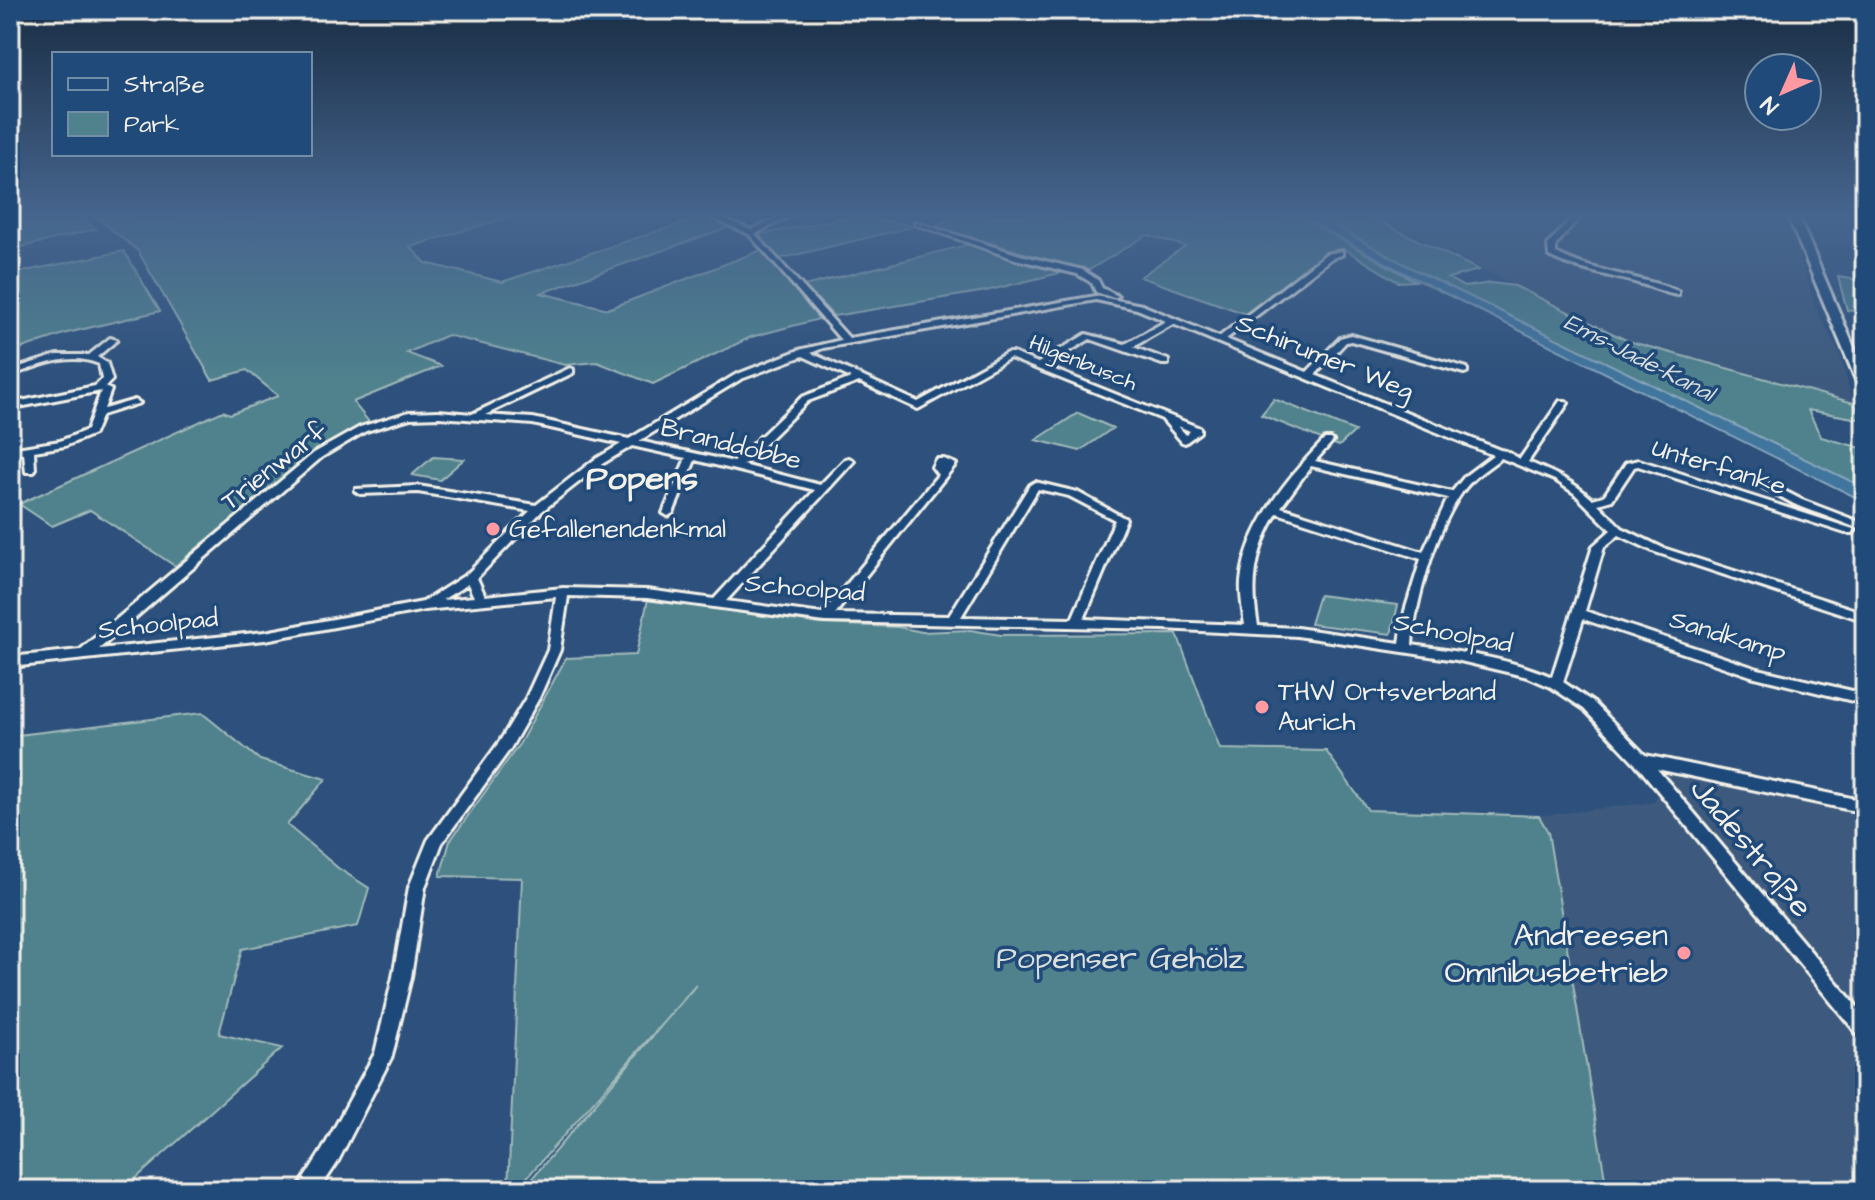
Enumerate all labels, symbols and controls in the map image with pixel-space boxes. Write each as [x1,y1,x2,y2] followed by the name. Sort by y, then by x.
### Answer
[52,52,312,156] legend
[1743,52,1823,132] north arrow
[124,68,205,102] text: Straße
[1754,89,1786,121] text: N
[124,108,180,142] text: Park
[1230,305,1419,411] street label: Schirumer Weg
[1558,305,1723,412] water label: Ems-Jade-Kanal
[1024,327,1142,400] street label: Hilgenbusch
[657,409,805,479] street label: Branddobbe
[213,413,335,519] street label: Trienwarf
[1648,430,1790,504] street label: Unterfanke
[586,455,698,503] district label: Popens
[509,511,726,547] place label: Gefallenendenkmal
[484,520,502,538] marker: Gefallenendenkmal
[743,565,867,611] street label: Schoolpad
[96,600,220,648] street label: Schoolpad
[1665,601,1791,671] street label: Sandkamp
[1390,604,1516,662] street label: Schoolpad
[1278,674,1496,740] place label: THW Ortsverband Aurich
[1253,698,1271,716] marker: THW Ortsverband Aurich
[1679,768,1823,928] street label: Jadestraße
[1445,913,1668,995] place label: Andreesen Omnibusbetrieb
[996,936,1244,981] park label: Popenser Gehölz
[1675,944,1693,962] marker: Andreesen Omnibusbetrieb

